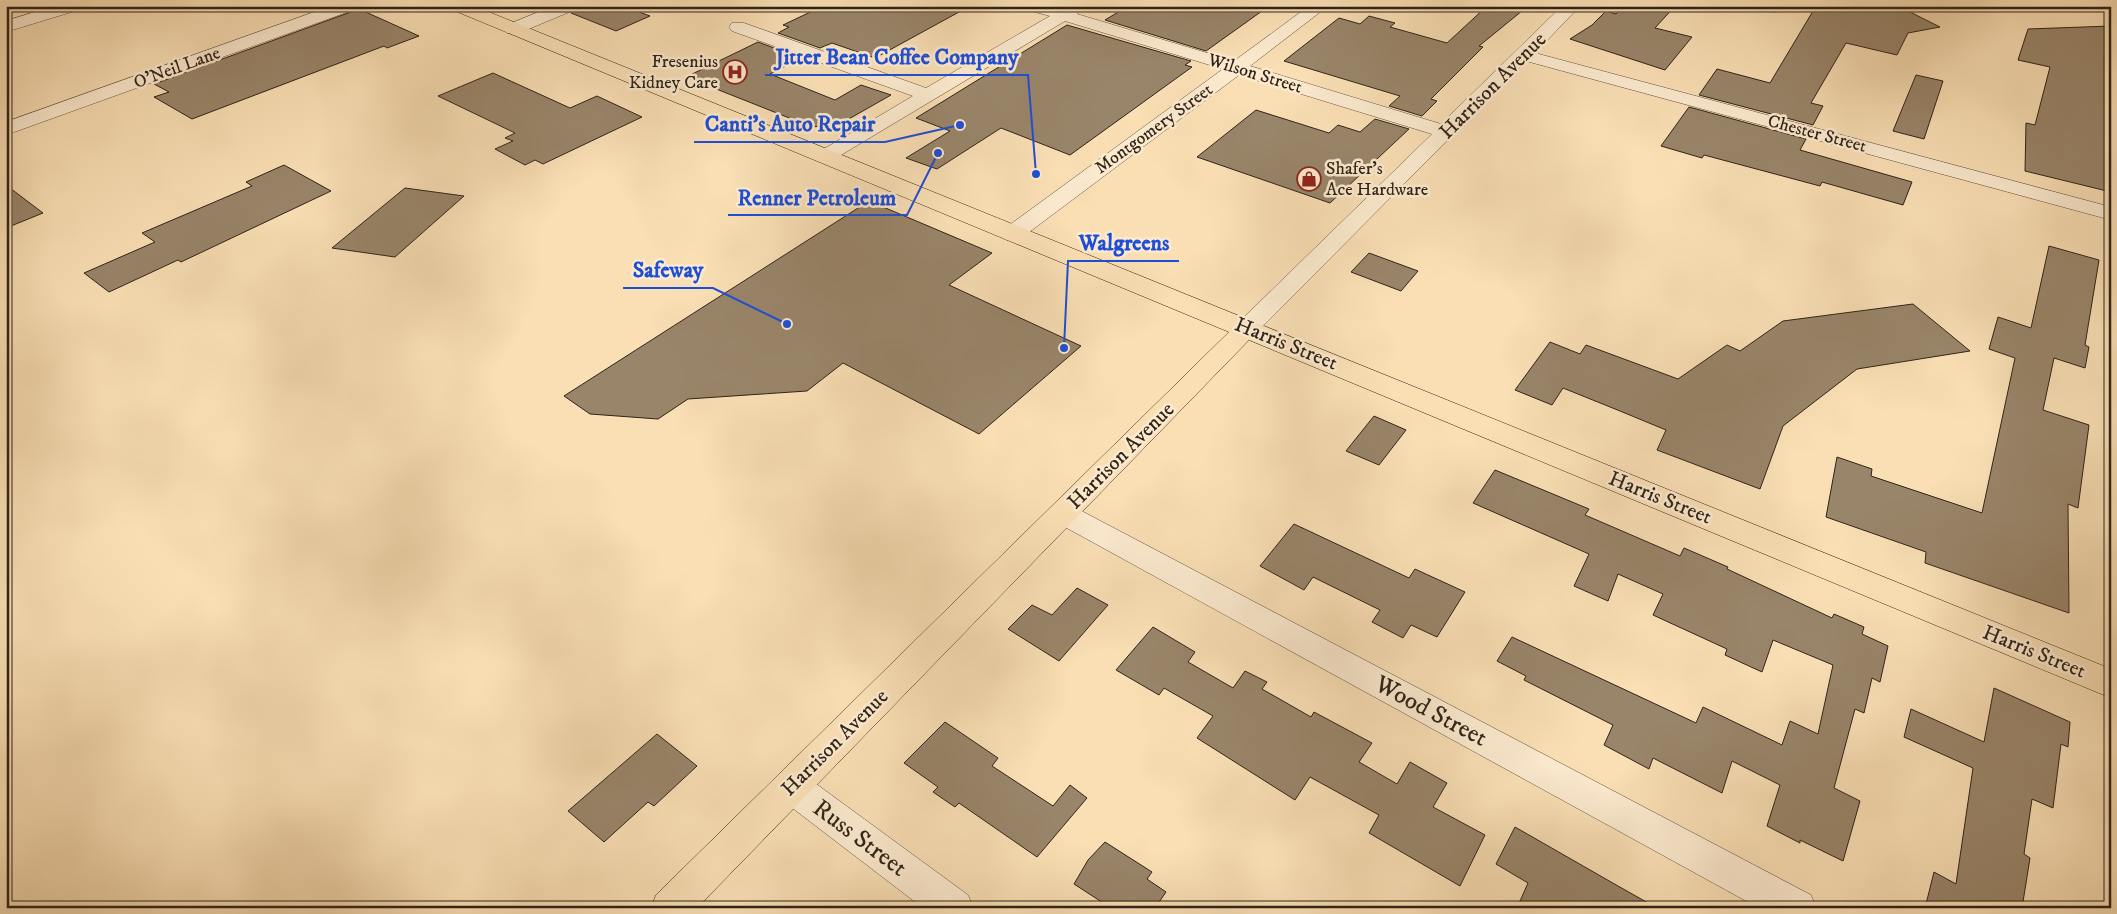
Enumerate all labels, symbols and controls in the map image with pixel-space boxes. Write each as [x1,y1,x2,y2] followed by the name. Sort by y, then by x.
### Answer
[1434,27,1552,145] street label: Harrison Avenue
[765,38,1028,75] callout: Jitter Bean Coffee Company
[131,42,223,94] street label: O'Neil Lane
[772,44,1019,71] text: Jitter Bean Coffee Company
[1204,49,1305,99] street label: Wilson Street
[629,51,718,94] place label: Fresenius Kidney Care
[722,59,748,85] hospital icon: Fresenius Kidney Care
[1091,79,1217,179] street label: Montgomery Street
[694,105,885,142] callout: Canti's Auto Repair
[1765,110,1869,158] street label: Chester Street
[705,111,876,138] text: Canti's Auto Repair
[1326,158,1428,201] place label: Shafer's Ace Hardware
[1296,166,1322,192] shop icon: Shafer's Ace Hardware
[728,178,907,215] callout: Renner Petroleum
[738,185,897,212] text: Renner Petroleum
[1068,224,1179,261] callout: Walgreens
[1078,230,1170,257] text: Walgreens
[623,251,713,288] callout: Safeway
[633,257,704,284] text: Safeway
[1231,312,1342,377] street label: Harris Street
[1062,397,1180,515] street label: Harrison Avenue
[1605,466,1716,531] street label: Harris Street
[1979,620,2090,685] street label: Harris Street
[1369,668,1493,754] street label: Wood Street
[776,684,894,802] street label: Harrison Avenue
[807,793,913,883] street label: Russ Street

